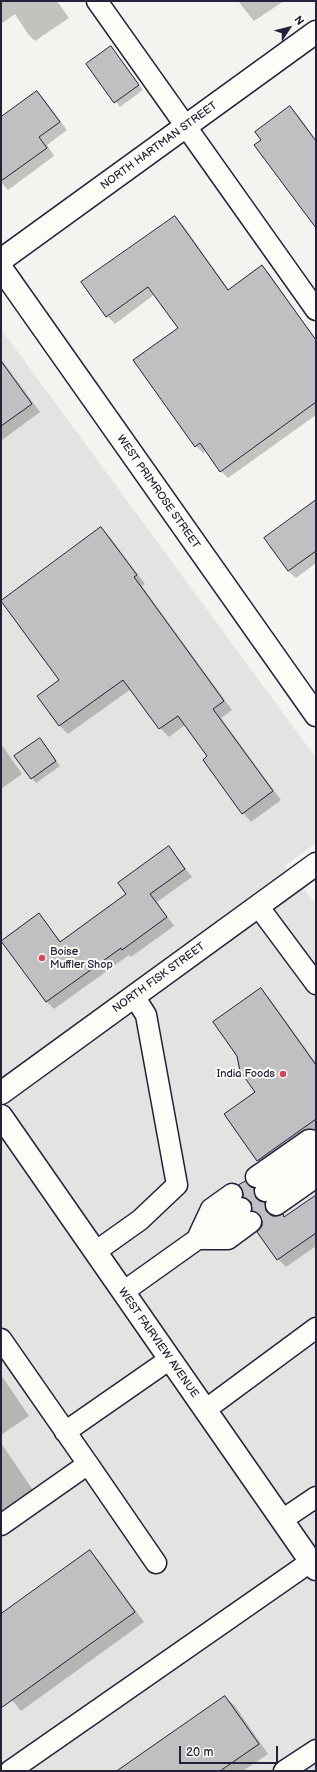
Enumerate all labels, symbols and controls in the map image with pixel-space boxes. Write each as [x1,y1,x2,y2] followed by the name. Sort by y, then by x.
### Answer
[269,8,309,48] north arrow
[291,13,307,28] text: N
[98,99,220,193] street label: NORTH HARTMAN STREET
[114,433,202,551] street label: WEST PRIMROSE STREET
[110,940,208,1016] street label: NORTH FISK STREET
[50,945,113,971] place label: Boise Muffler Shop
[37,953,47,963] marker: Boise Muffler Shop
[217,1067,275,1081] place label: India Foods
[278,1069,288,1079] marker: India Foods
[115,1286,201,1400] street label: WEST FAIRVIEW AVENUE
[181,1738,280,1764] scale bar
[186,1745,213,1760] text: 20 m

